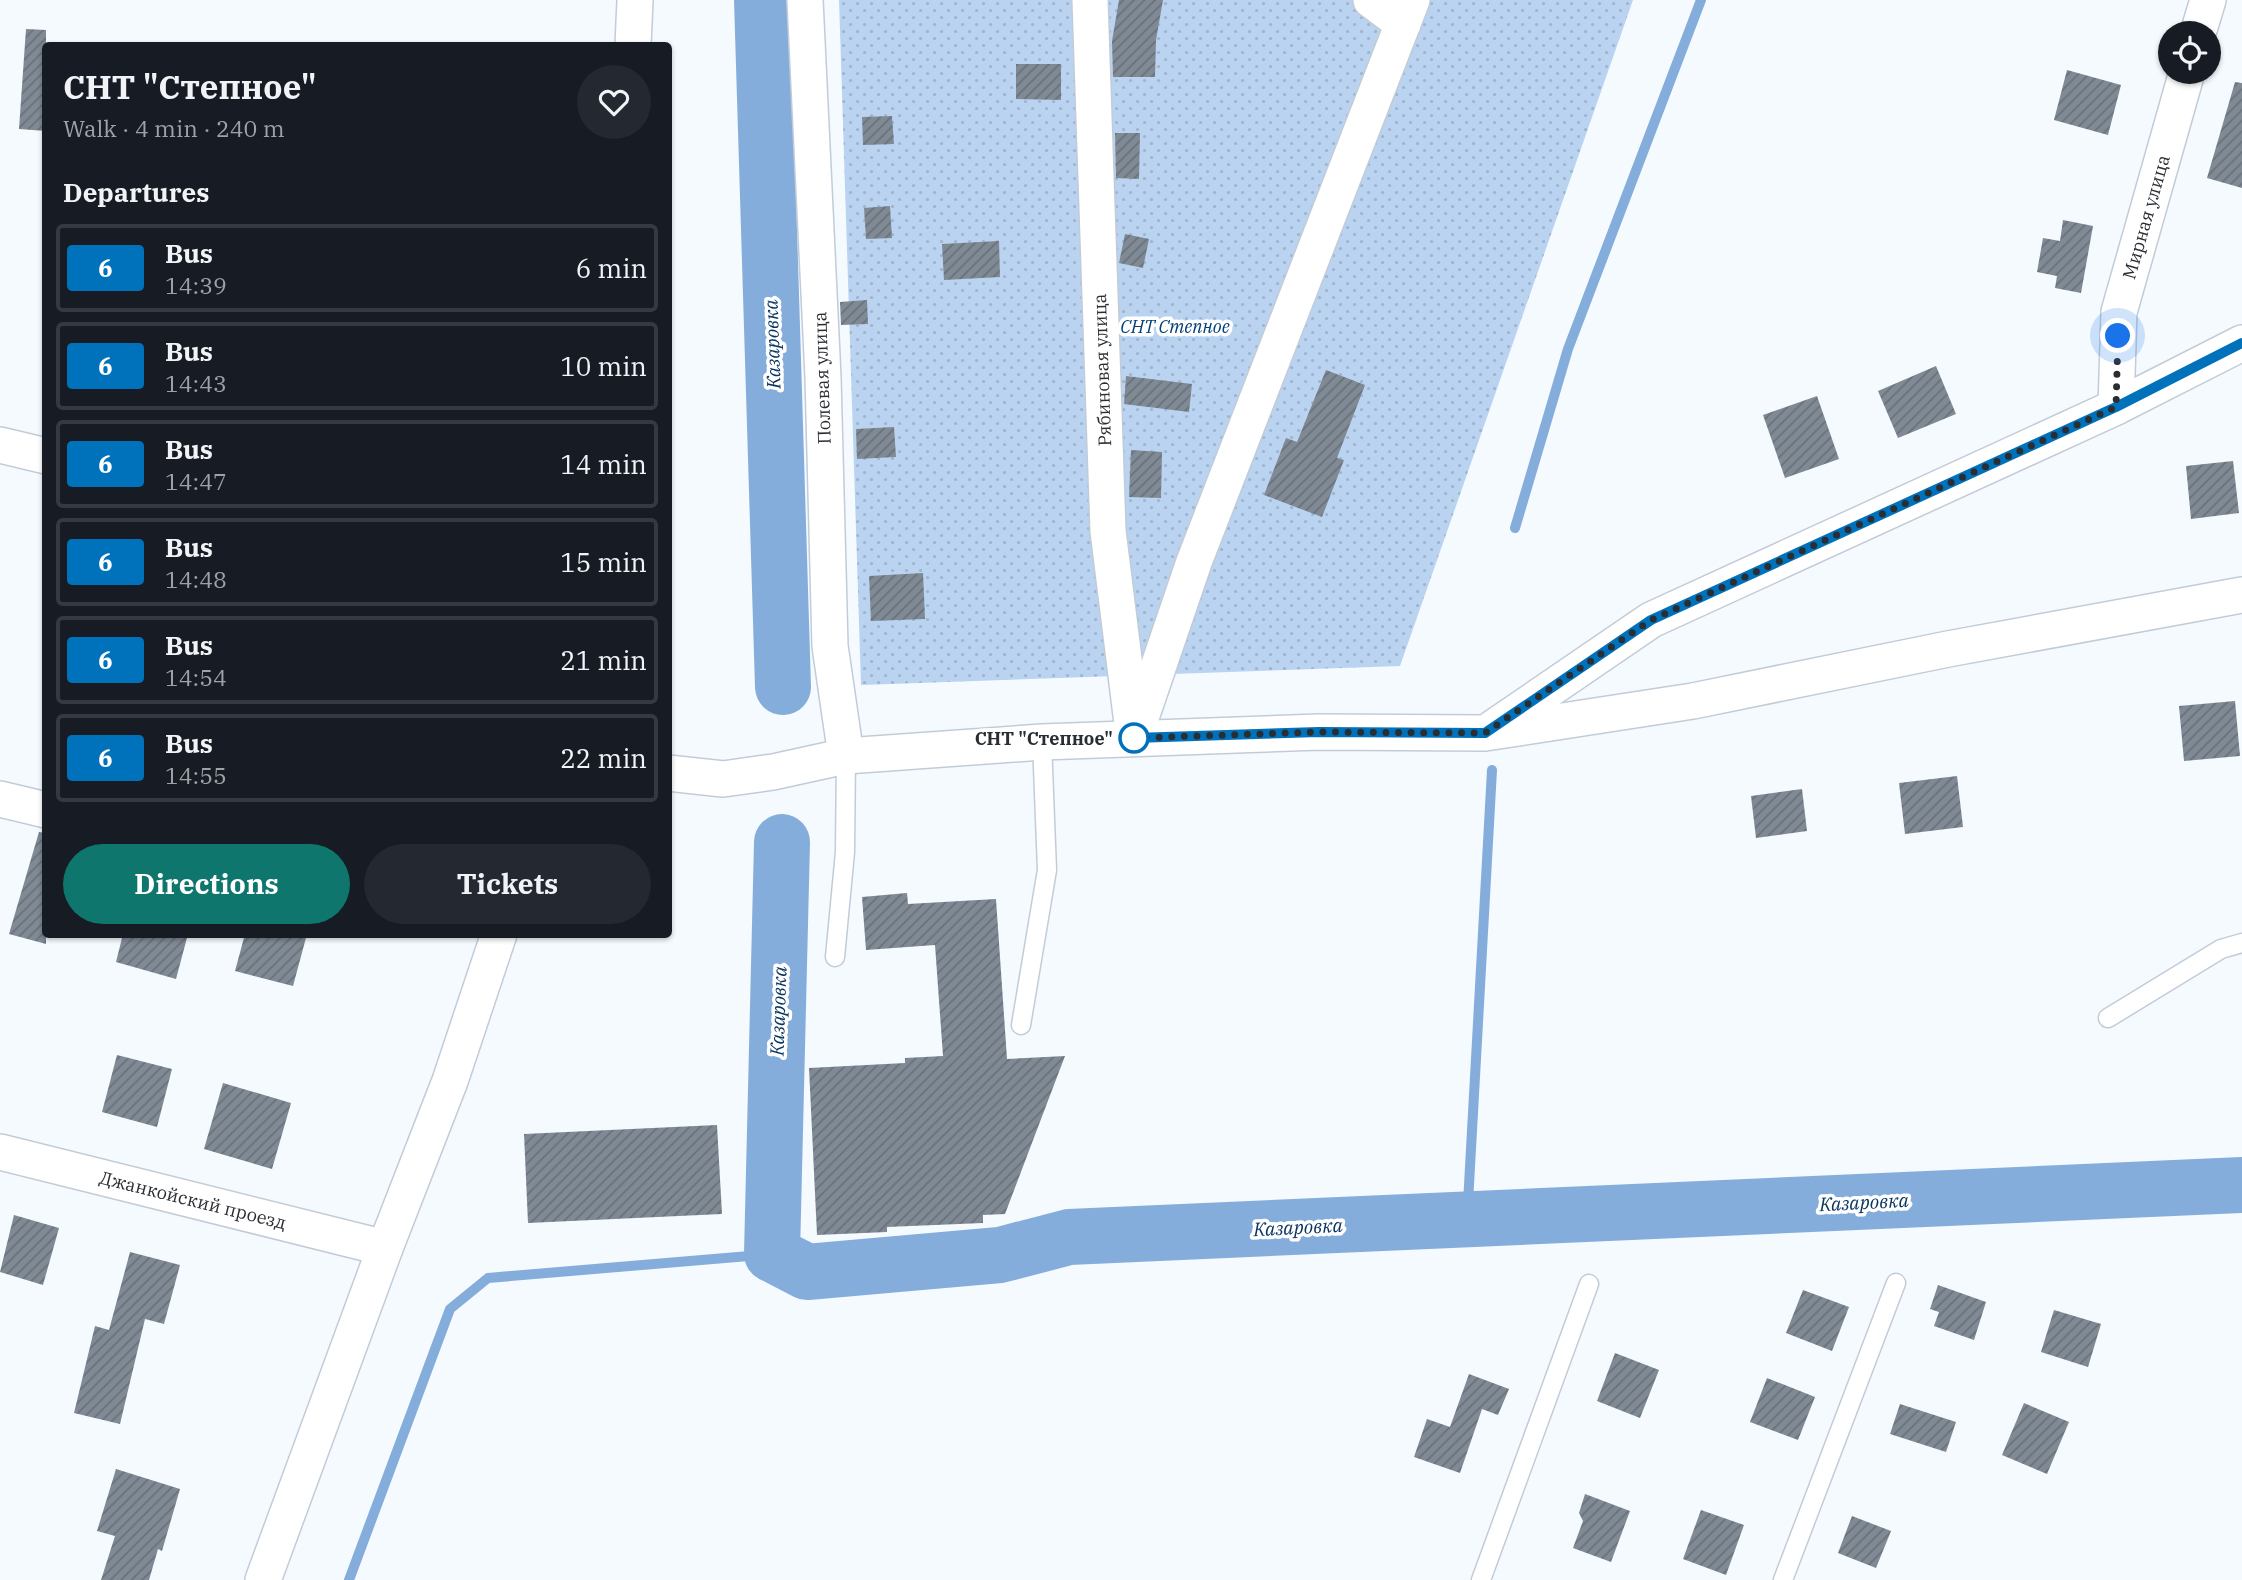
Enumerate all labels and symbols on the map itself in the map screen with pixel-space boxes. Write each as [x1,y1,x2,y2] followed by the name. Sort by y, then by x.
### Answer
[2117,152,2175,282] street label: Мирная улица
[1088,293,1116,447] street label: Рябиновая улица
[758,298,786,390] water label: Казаровка
[808,311,836,445] street label: Полевая улица
[1120,315,1230,338] park label: СНТ Степное
[2100,318,2135,353] your location
[1119,723,1149,753] marker: СНТ "Степное"
[975,727,1113,750] place label: СНТ "Степное"
[764,965,792,1057] water label: Казаровка
[97,1166,289,1234] street label: Джанкойский проезд
[1818,1188,1910,1216] water label: Казаровка
[1252,1213,1344,1241] water label: Казаровка

